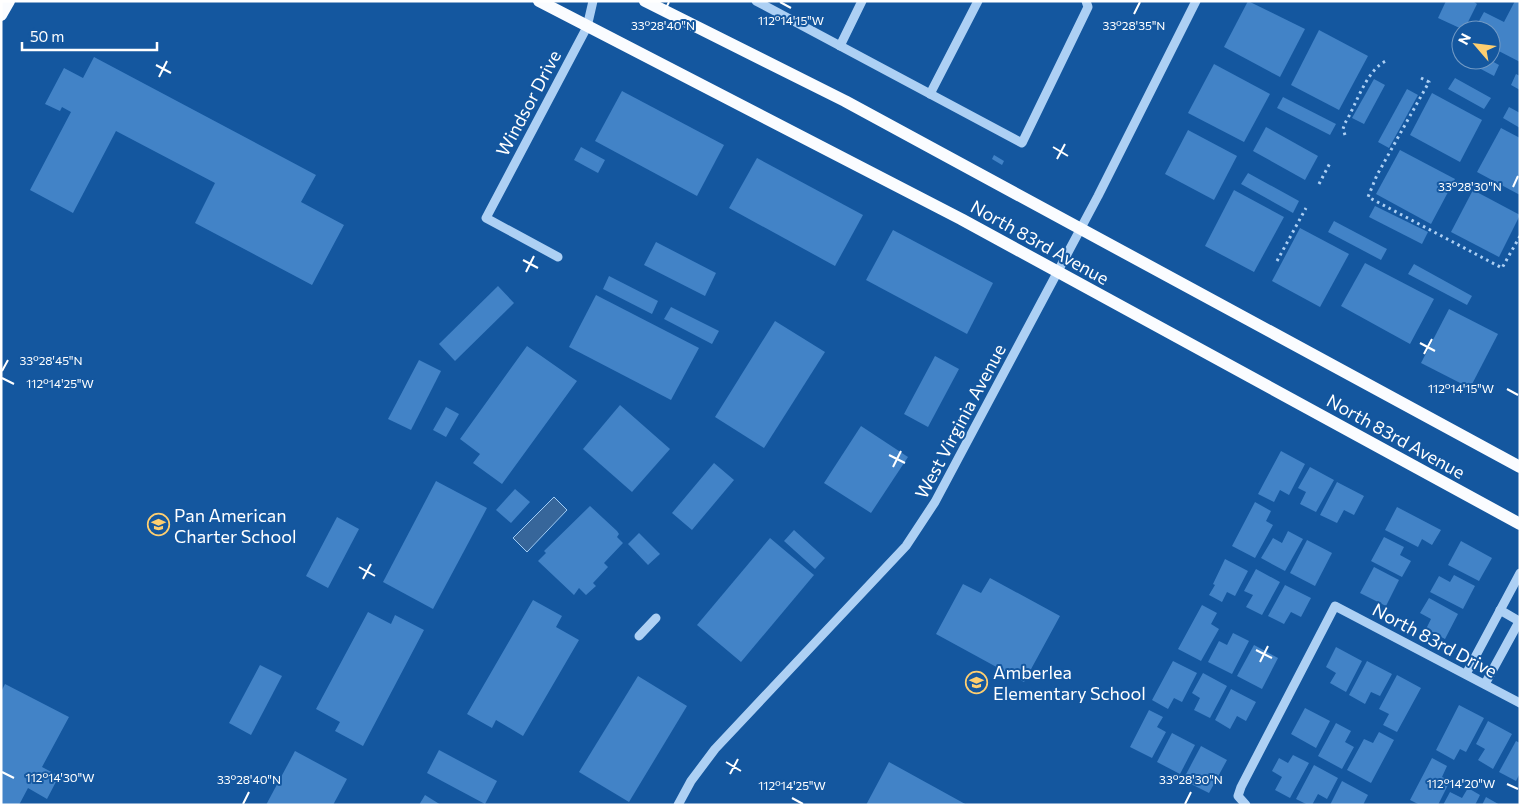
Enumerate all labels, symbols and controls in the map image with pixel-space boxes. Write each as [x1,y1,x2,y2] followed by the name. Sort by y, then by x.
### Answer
[758,13,824,27] text: 112°14'15"W
[631,18,695,32] text: 33°28'40"N
[1103,18,1165,32] text: 33°28'35"N
[22,20,158,52] scale bar
[1451,20,1501,70] north arrow
[30,27,64,45] text: 50 m
[1454,30,1474,47] text: N
[491,46,565,160] street label: Windsor Drive
[1438,179,1502,193] text: 33°28'30"N
[967,195,1113,289] street label: North 83rd Avenue
[910,340,1010,502] street label: West Virginia Avenue
[19,353,83,367] text: 33°28'45"N
[26,376,94,390] text: 112°14'25"W
[1428,381,1494,395] text: 112°14'15"W
[1323,389,1469,483] street label: North 83rd Avenue
[174,504,297,547] place label: Pan American Charter School
[146,513,170,537] school or university icon: Pan American Charter School
[1369,598,1501,682] street label: North 83rd Drive
[993,661,1146,704] place label: Amberlea Elementary School
[965,670,989,694] school or university icon: Amberlea Elementary School
[26,770,94,784] text: 112°14'30"W
[217,772,281,786] text: 33°28'40"N
[1159,772,1223,786] text: 33°28'30"N
[1427,776,1495,790] text: 112°14'20"W
[758,778,826,792] text: 112°14'25"W

